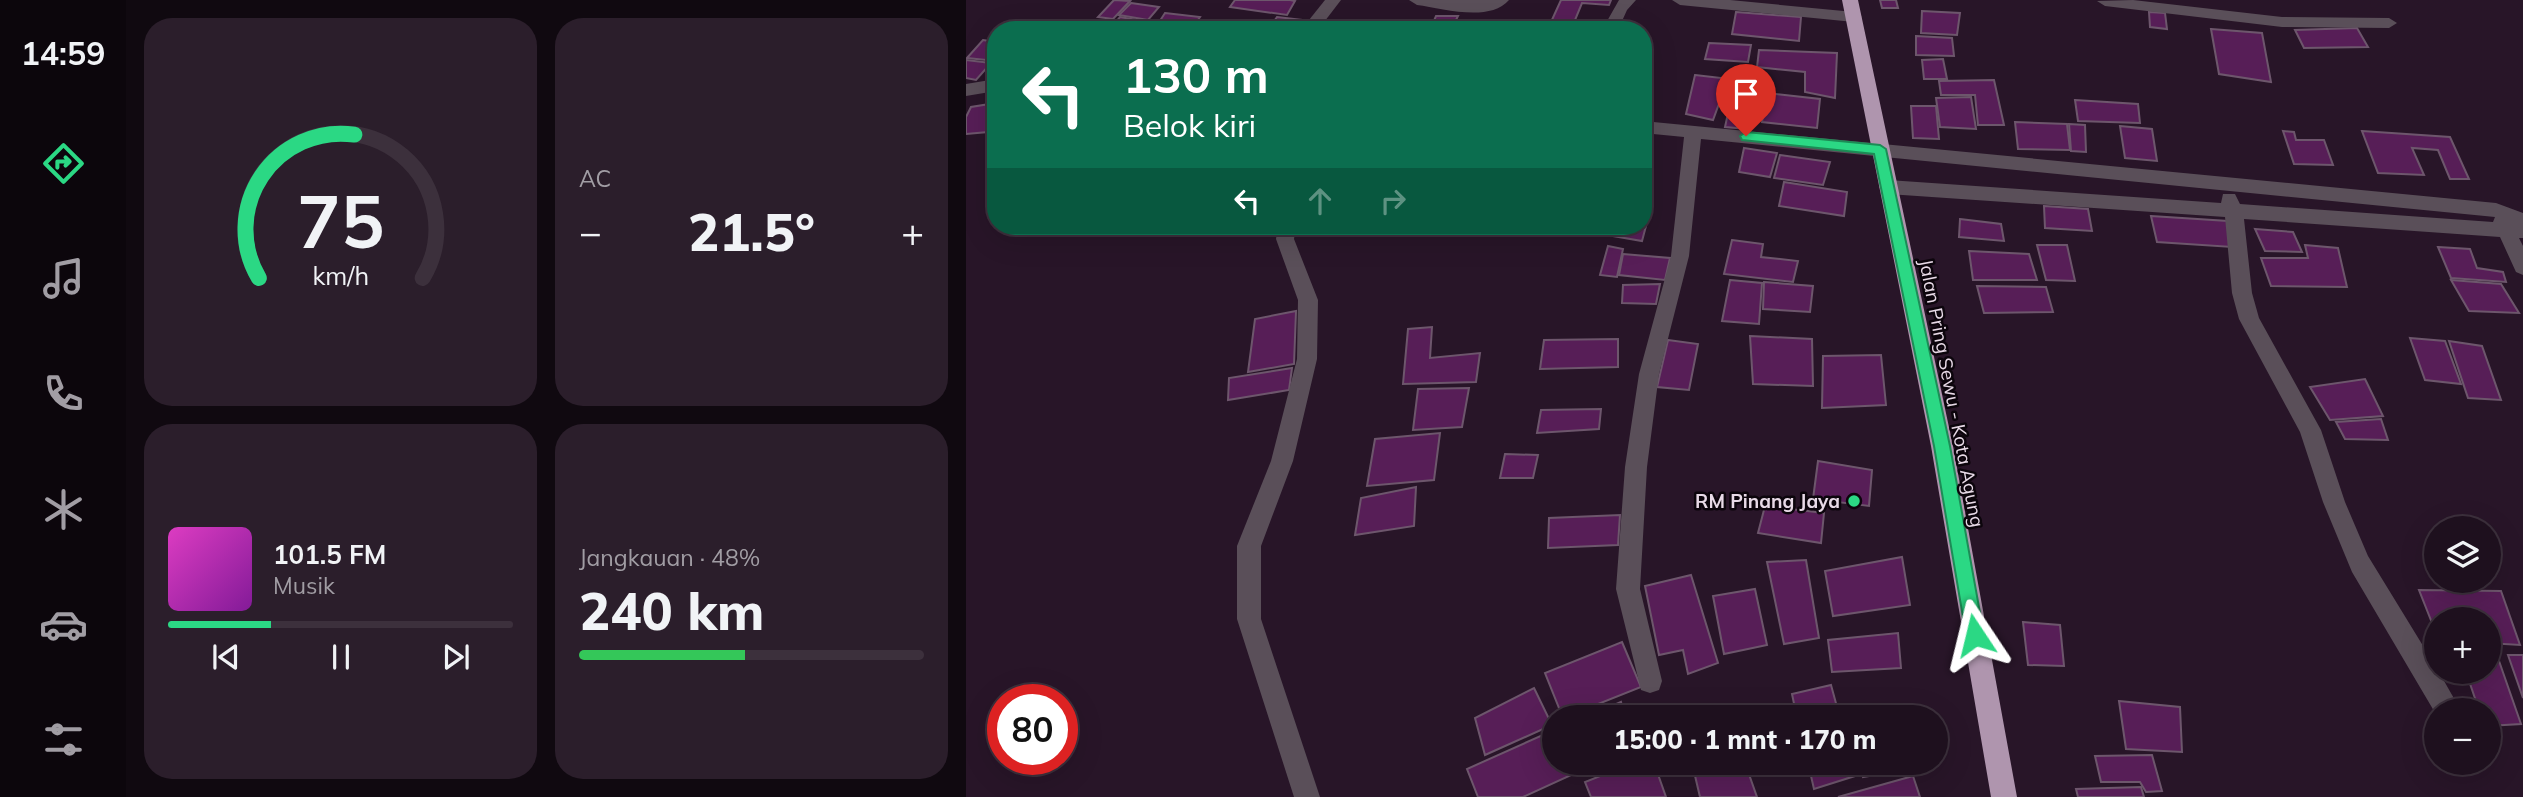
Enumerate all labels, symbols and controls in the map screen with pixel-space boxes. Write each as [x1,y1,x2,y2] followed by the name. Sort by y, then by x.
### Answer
[21,33,105,73] text: 14:59
[1123,44,1269,105] text: 130 m
[1008,49,1099,140] icon: left
[1716,64,1776,136] pin
[1727,75,1765,113] icon: arrive
[1123,105,1256,145] text: Belok kiri
[39,139,88,188] icon: directions
[579,164,611,193] text: AC
[297,175,384,266] text: 75
[1228,182,1266,220] icon: left
[1301,182,1339,220] icon: ahead
[1374,182,1412,220] icon: right
[688,199,815,264] text: 21.5°
[579,208,602,256] text: −
[901,208,924,256] text: +
[39,254,88,303] icon: music
[1914,257,1990,529] street label: Jalan Pring Sewu - Kota Agung
[312,260,369,291] text: km/h
[39,369,88,418] icon: phone
[39,485,88,534] icon: climate
[1695,489,1840,513] place label: RM Pinang Jaya
[1846,493,1862,509] marker: RM Pinang Jaya
[2424,516,2501,775] map controls
[2424,516,2501,593] button: layers
[273,538,386,571] text: 101.5 FM
[579,543,760,572] text: Jangkauan · 48%
[273,571,335,600] text: Musik
[579,578,764,643] text: 240 km
[1938,598,2012,672] position arrow
[39,600,88,649] icon: car
[2424,607,2501,684] button: +
[207,638,245,676] icon: previous
[322,638,360,676] icon: pause
[437,638,475,676] icon: next
[987,684,1078,775] speed limit sign: 80
[2424,698,2501,775] button: −
[39,715,88,764] icon: filters
[1614,723,1876,756] text: 15:00 · 1 mnt · 170 m

